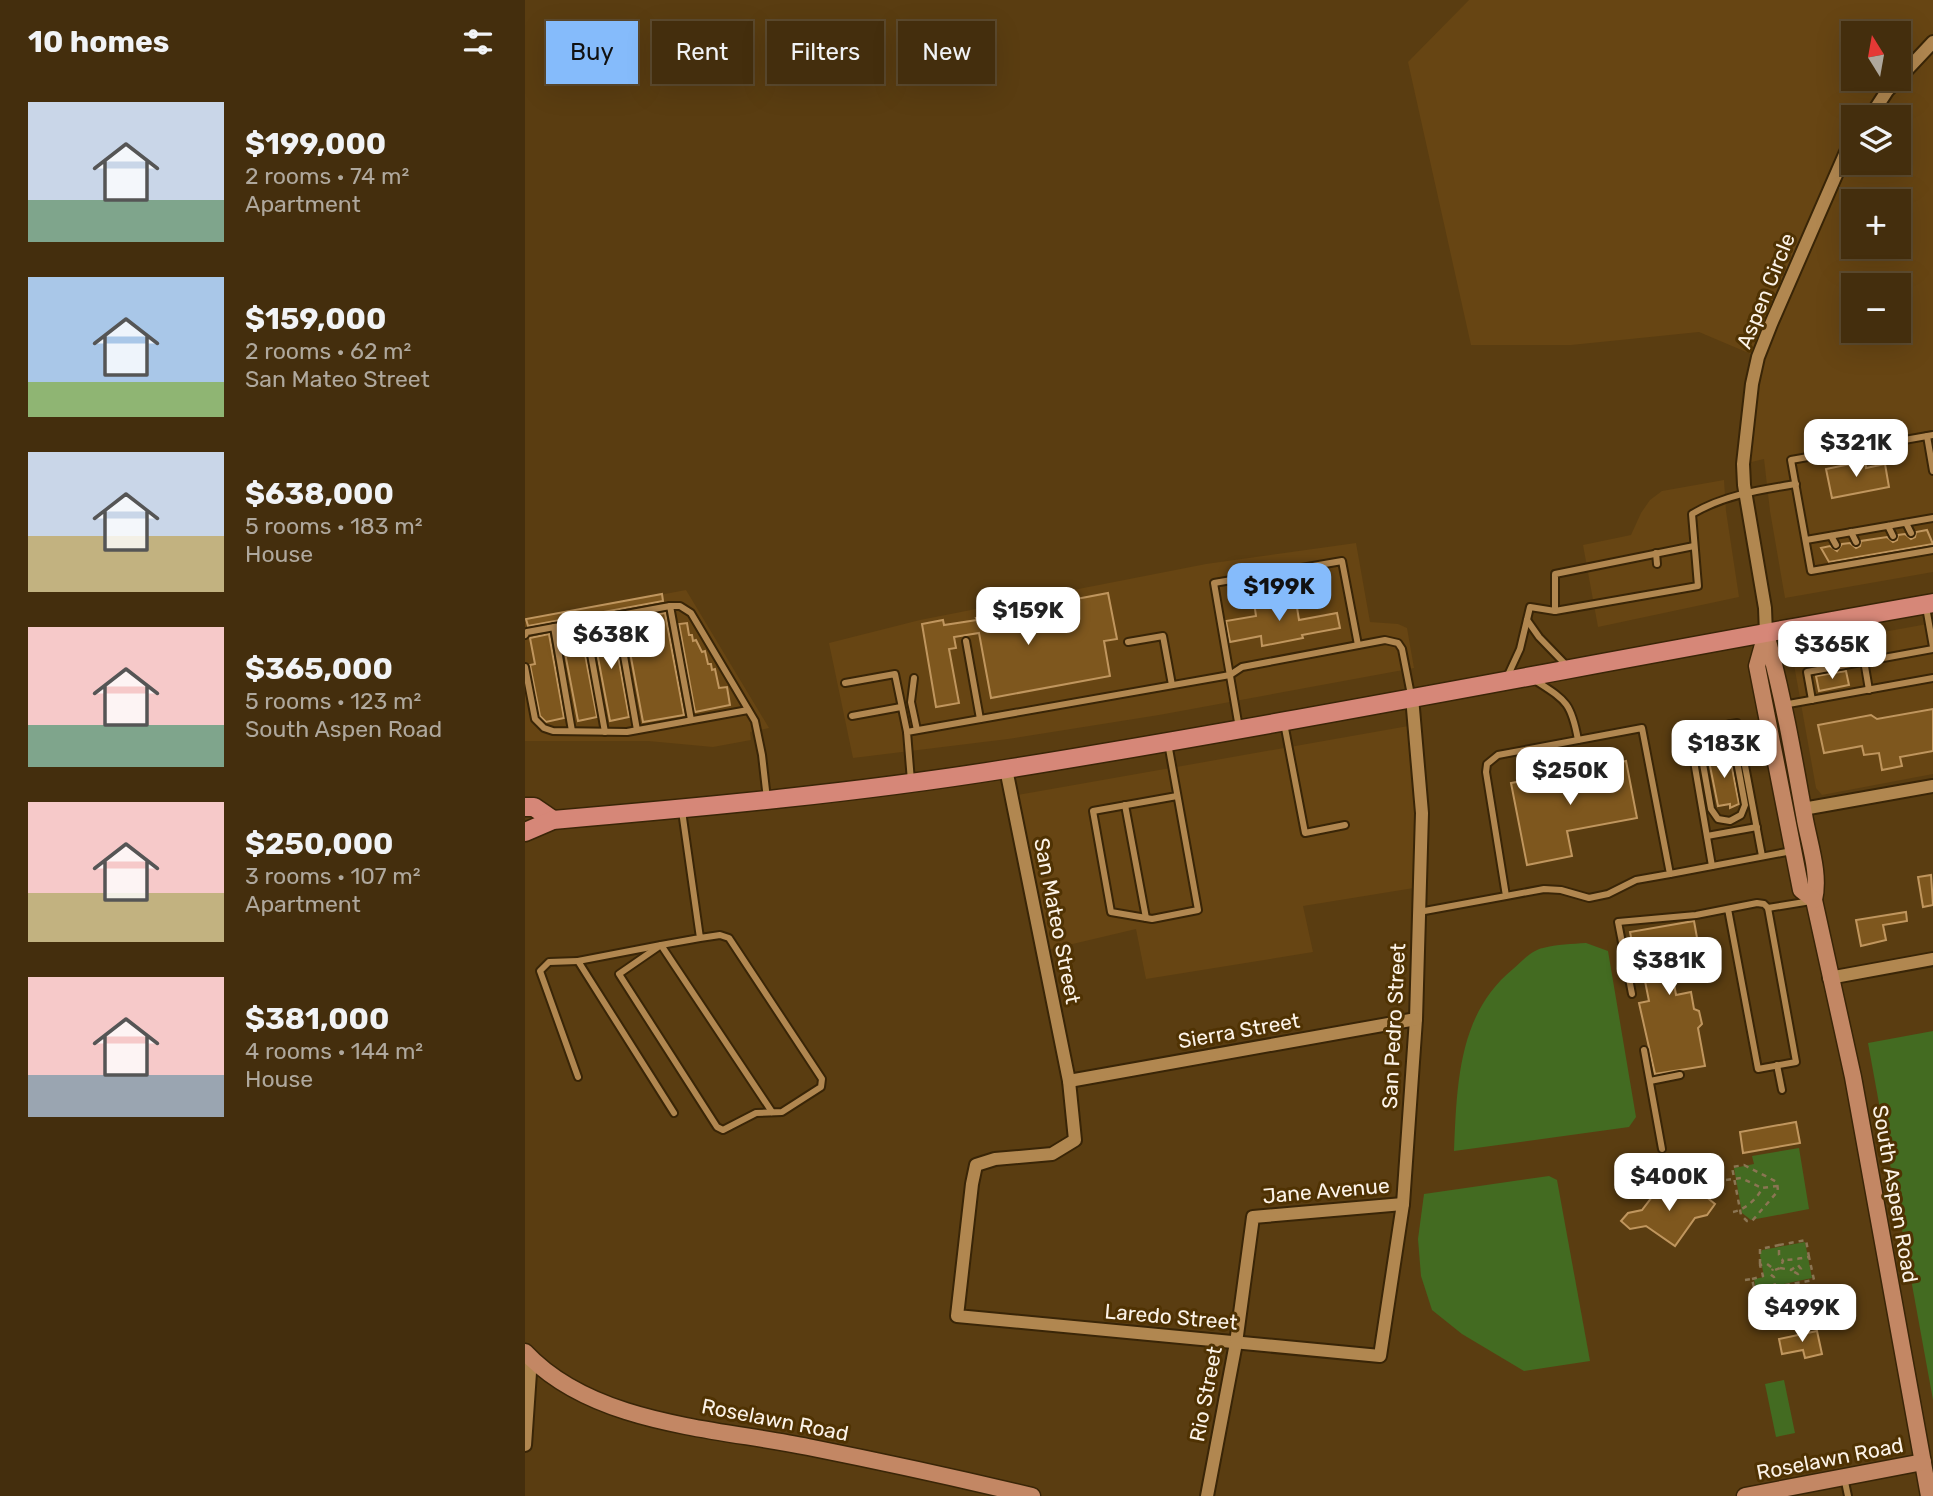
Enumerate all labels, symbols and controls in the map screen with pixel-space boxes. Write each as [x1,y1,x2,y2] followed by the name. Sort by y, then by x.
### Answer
[546,21,638,84] chip: Buy
[652,21,753,84] chip: Rent
[767,21,884,84] chip: Filters
[898,21,995,84] chip: New
[1841,21,1911,91] north arrow
[1841,21,1911,343] map controls
[459,23,497,61] icon: filters
[28,24,169,60] text: 10 homes
[1841,105,1911,175] button: layers
[245,126,386,162] text: $199,000
[84,130,168,214] icon: home
[245,162,409,190] text: 2 rooms · 74 m²
[1841,189,1911,259] button: +
[245,190,361,218] text: Apartment
[1731,229,1800,352] street label: Aspen Circle
[1841,273,1911,343] button: −
[245,301,386,337] text: $159,000
[84,305,168,389] icon: home
[245,337,411,365] text: 2 rooms · 62 m²
[245,365,430,393] text: San Mateo Street
[1807,420,1905,479] pin: $321K
[1820,428,1892,456] text: $321K
[245,476,394,512] text: $638,000
[84,480,168,564] icon: home
[245,512,422,540] text: 5 rooms · 183 m²
[245,540,313,568] text: House
[1230,564,1328,623] pin: $199K
[1243,572,1315,600] text: $199K
[979,588,1077,647] pin: $159K
[992,596,1064,624] text: $159K
[562,612,660,671] pin: $638K
[573,620,649,648] text: $638K
[1783,622,1881,681] pin: $365K
[1794,630,1870,658] text: $365K
[245,651,393,687] text: $365,000
[84,655,168,739] icon: home
[245,687,421,715] text: 5 rooms · 123 m²
[245,715,442,743] text: South Aspen Road
[1675,720,1773,780] pin: $183K
[1688,729,1760,757] text: $183K
[1521,748,1619,807] pin: $250K
[1532,756,1608,784] text: $250K
[245,826,393,862] text: $250,000
[84,830,168,914] icon: home
[1029,836,1086,1006] street label: San Mateo Street
[245,862,421,890] text: 3 rooms · 107 m²
[245,890,361,918] text: Apartment
[1620,937,1718,997] pin: $381K
[1377,943,1410,1109] street label: San Pedro Street
[1633,946,1705,974] text: $381K
[245,1001,389,1037] text: $381,000
[84,1005,168,1089] icon: home
[1176,1008,1302,1054] street label: Sierra Street
[245,1037,423,1065] text: 4 rooms · 144 m²
[245,1065,313,1093] text: House
[1868,1103,1923,1285] street label: South Aspen Road
[1620,1154,1718,1213] pin: $400K
[1630,1162,1708,1190] text: $400K
[1261,1172,1391,1209] street label: Jane Avenue
[1753,1284,1851,1344] pin: $499K
[1764,1293,1840,1321] text: $499K
[1104,1298,1239,1335] street label: Laredo Street
[1184,1344,1227,1444] street label: Rio Street
[699,1393,851,1446] street label: Roselawn Road
[1754,1432,1906,1485] street label: Roselawn Road

